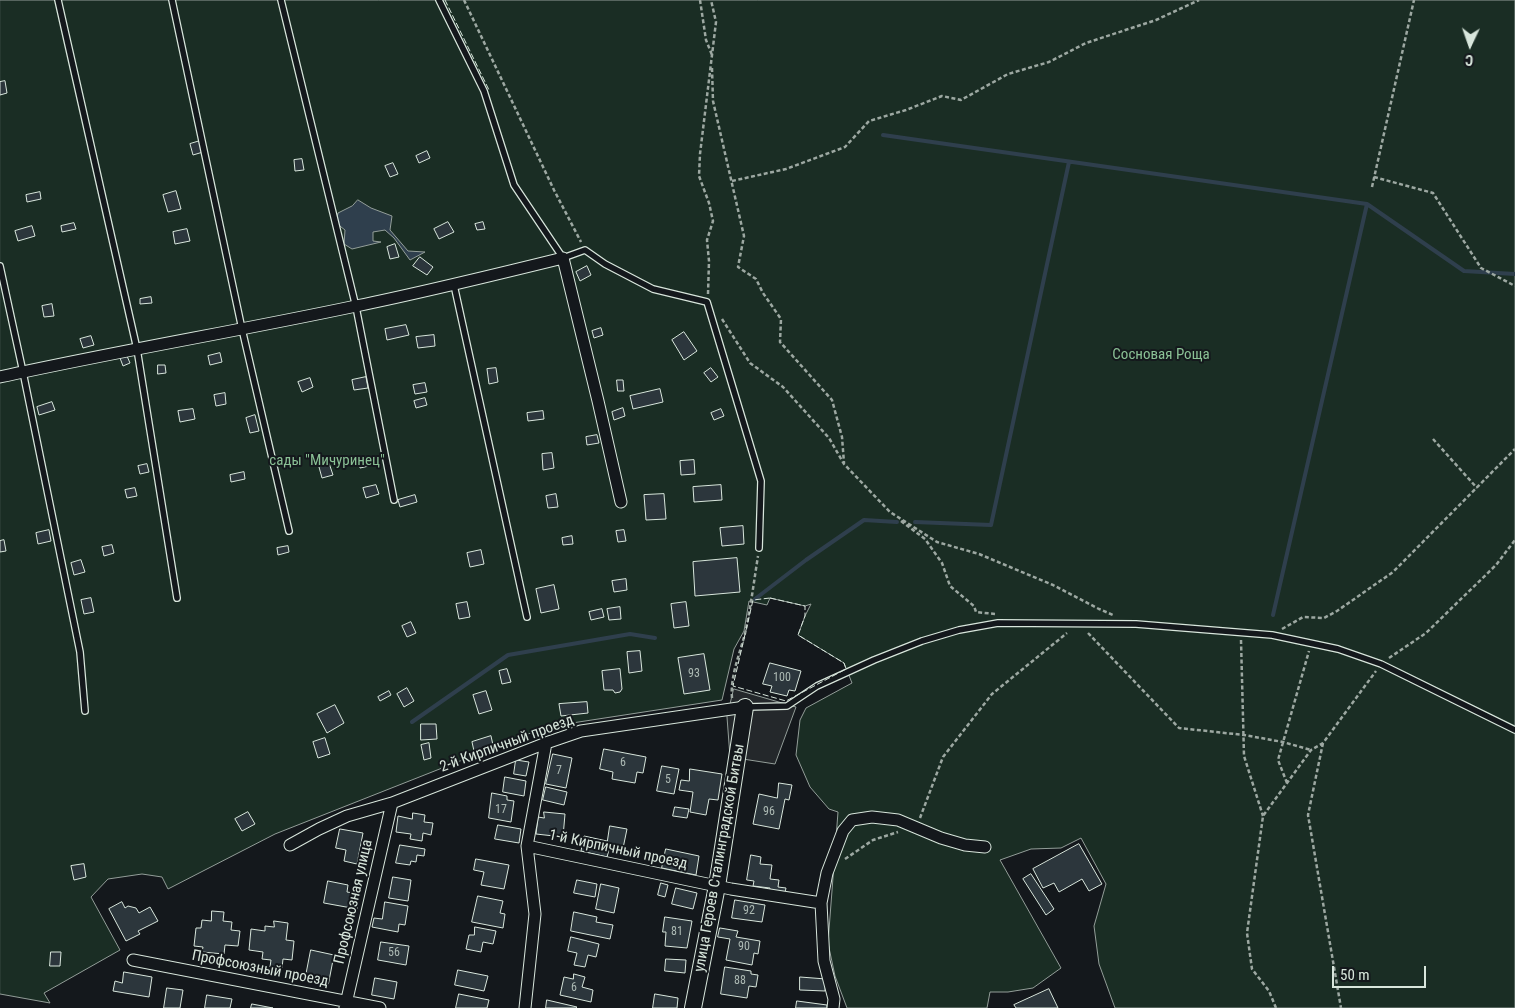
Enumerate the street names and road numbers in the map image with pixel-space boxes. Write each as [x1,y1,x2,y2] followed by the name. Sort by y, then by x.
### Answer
[438,711,576,777] street label: 2-й Кирпичный проезд
[691,743,749,973] street label: улица Героев Сталинградской Битвы
[547,827,689,873] street label: 1-й Кирпичный проезд
[331,838,377,966] street label: Профсоюзная улица
[190,947,330,991] street label: Профсоюзный проезд

